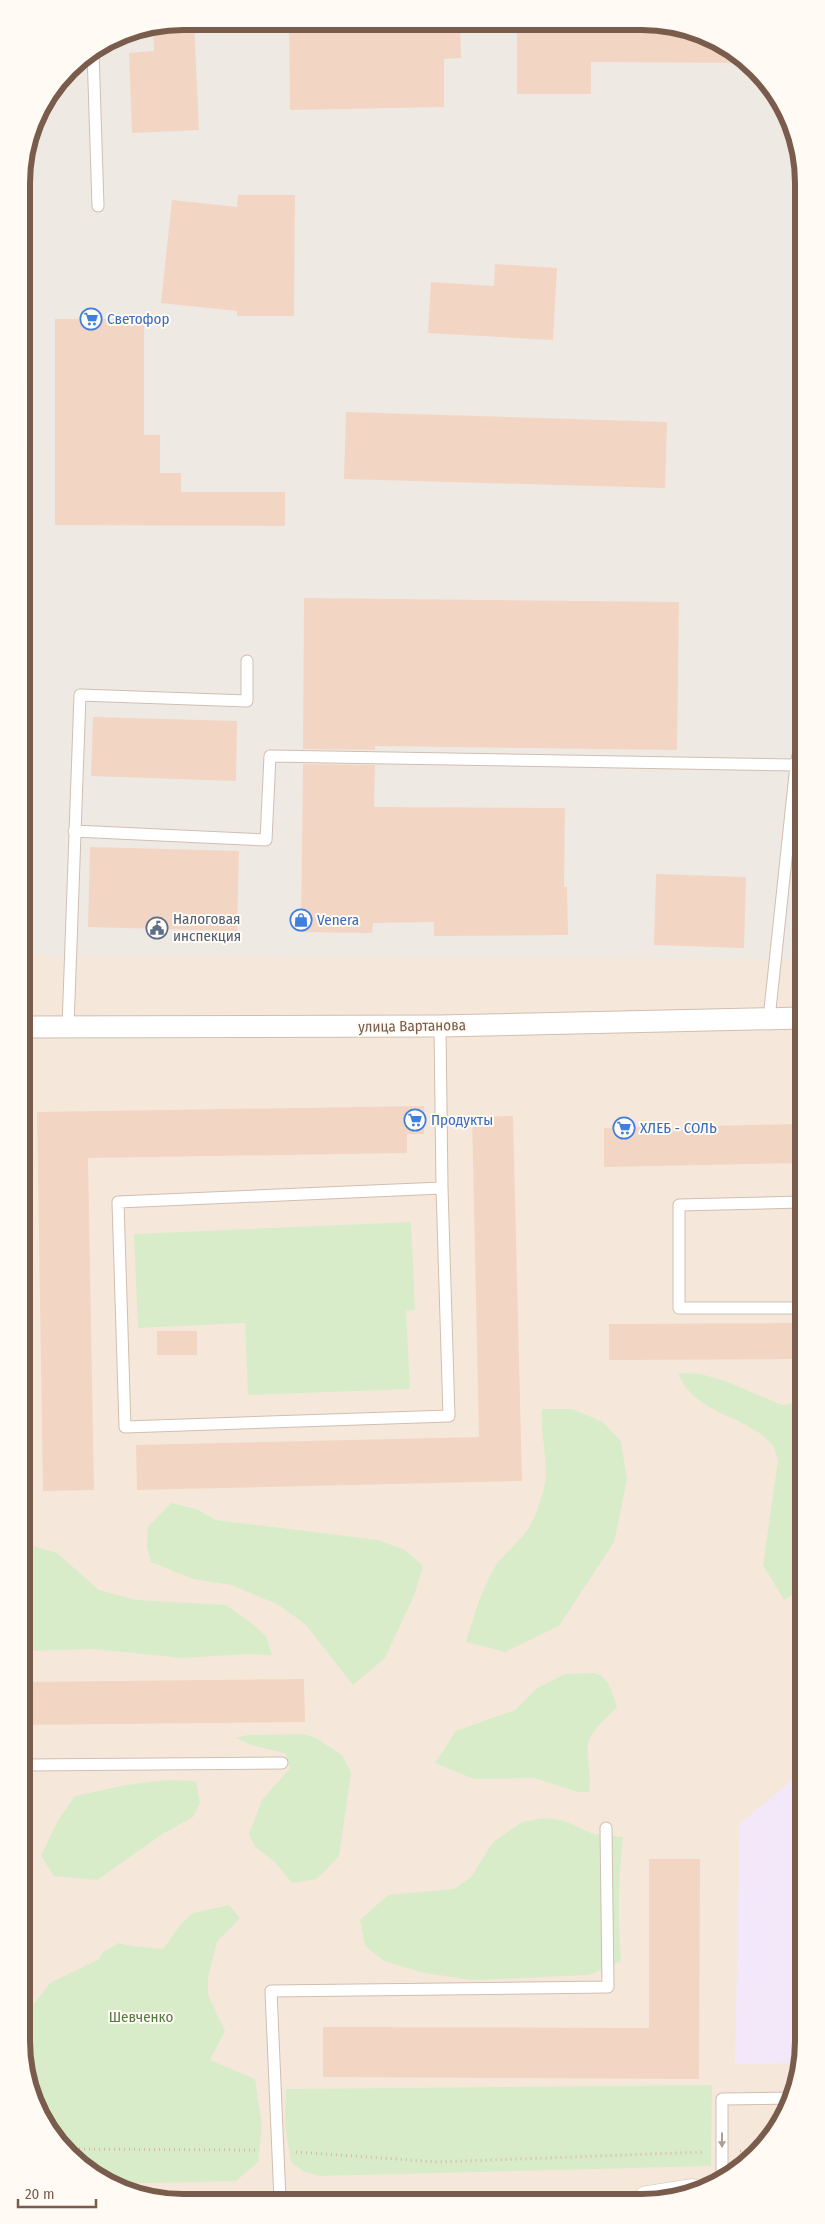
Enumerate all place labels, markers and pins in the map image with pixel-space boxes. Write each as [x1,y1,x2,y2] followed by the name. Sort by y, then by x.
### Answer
[79,307,103,331] supermarket icon: Светофор
[107,310,169,328] place label: Светофор
[289,908,313,932] shop icon: Venera
[173,910,241,945] place label: Налоговая инспекция
[317,911,359,929] place label: Venera
[145,916,169,940] public building icon: Налоговая инспекция
[403,1108,427,1132] supermarket icon: Продукты
[431,1111,493,1129] place label: Продукты
[612,1116,636,1140] supermarket icon: ХЛЕБ - СОЛЬ
[640,1119,717,1137] place label: ХЛЕБ - СОЛЬ

